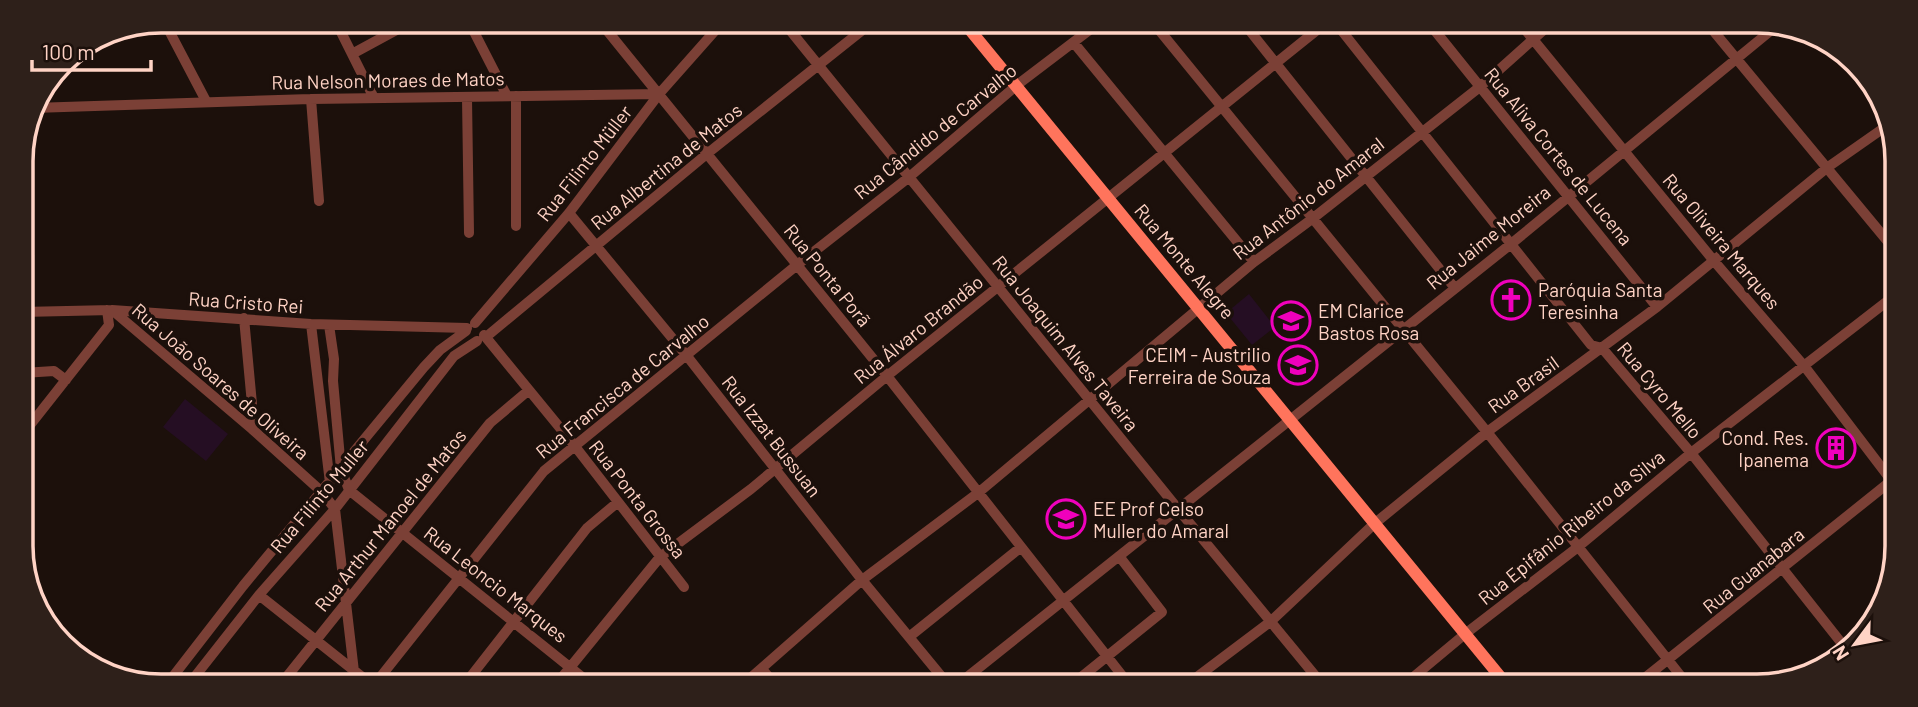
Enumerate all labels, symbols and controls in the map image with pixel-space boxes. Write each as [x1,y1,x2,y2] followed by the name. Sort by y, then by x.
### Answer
[32,28,150,72] scale bar
[42,39,95,64] text: 100 m
[849,58,1021,204] street label: Rua Cândido de Carvalho
[1480,62,1638,250] street label: Rua Aliva Cortes de Lucena
[271,66,505,94] street label: Rua Nelson Moraes de Matos
[586,98,746,234] street label: Rua Albertina de Matos
[532,100,636,226] street label: Rua Filinto Müller
[1228,132,1388,264] street label: Rua Antônio do Amaral
[1658,168,1786,314] street label: Rua Oliveira Marques
[1421,180,1555,294] street label: Rua Jaime Moreira
[1130,199,1240,323] street label: Rua Monte Alegre
[780,219,876,331] street label: Rua Ponta Porã
[988,251,1144,435] street label: Rua Joaquim Alves Taveira
[849,270,987,388] street label: Rua Álvaro Brandão
[1538,278,1663,323] place label: Paróquia Santa Teresinha
[1490,279,1532,321] church icon: Paróquia Santa Teresinha
[188,287,304,317] street label: Rua Cristo Rei
[128,298,314,464] street label: Rua João Soares de Oliveira
[1318,299,1419,344] place label: EM Clarice Bastos Rosa
[1270,300,1312,342] school or university icon: EM Clarice Bastos Rosa
[531,309,713,463] street label: Rua Francisca de Carvalho
[1613,337,1707,443] street label: Rua Cyro Mello
[1128,343,1271,388] place label: CEIM - Austrilio Ferreira de Souza
[1277,344,1319,386] school or university icon: CEIM - Austrilio Ferreira de Souza
[1483,351,1563,417] street label: Rua Brasil
[718,371,826,501] street label: Rua Izzat Bussuan
[309,424,471,616] street label: Rua Arthur Manoel de Matos
[1722,426,1809,471] place label: Cond. Res. Ipanema
[1815,427,1857,469] building icon: Cond. Res. Ipanema
[265,435,373,557] street label: Rua Filinto Muller
[585,435,691,563] street label: Rua Ponta Grossa
[1473,445,1669,609] street label: Rua Epifânio Ribeiro da Silva
[1093,497,1229,542] place label: EE Prof Celso Muller do Amaral
[1045,498,1087,540] school or university icon: EE Prof Celso Muller do Amaral
[420,521,572,647] street label: Rua Leoncio Marques
[1698,522,1808,618] street label: Rua Guanabara
[1820,609,1890,679] north arrow
[1827,642,1853,665] text: N

